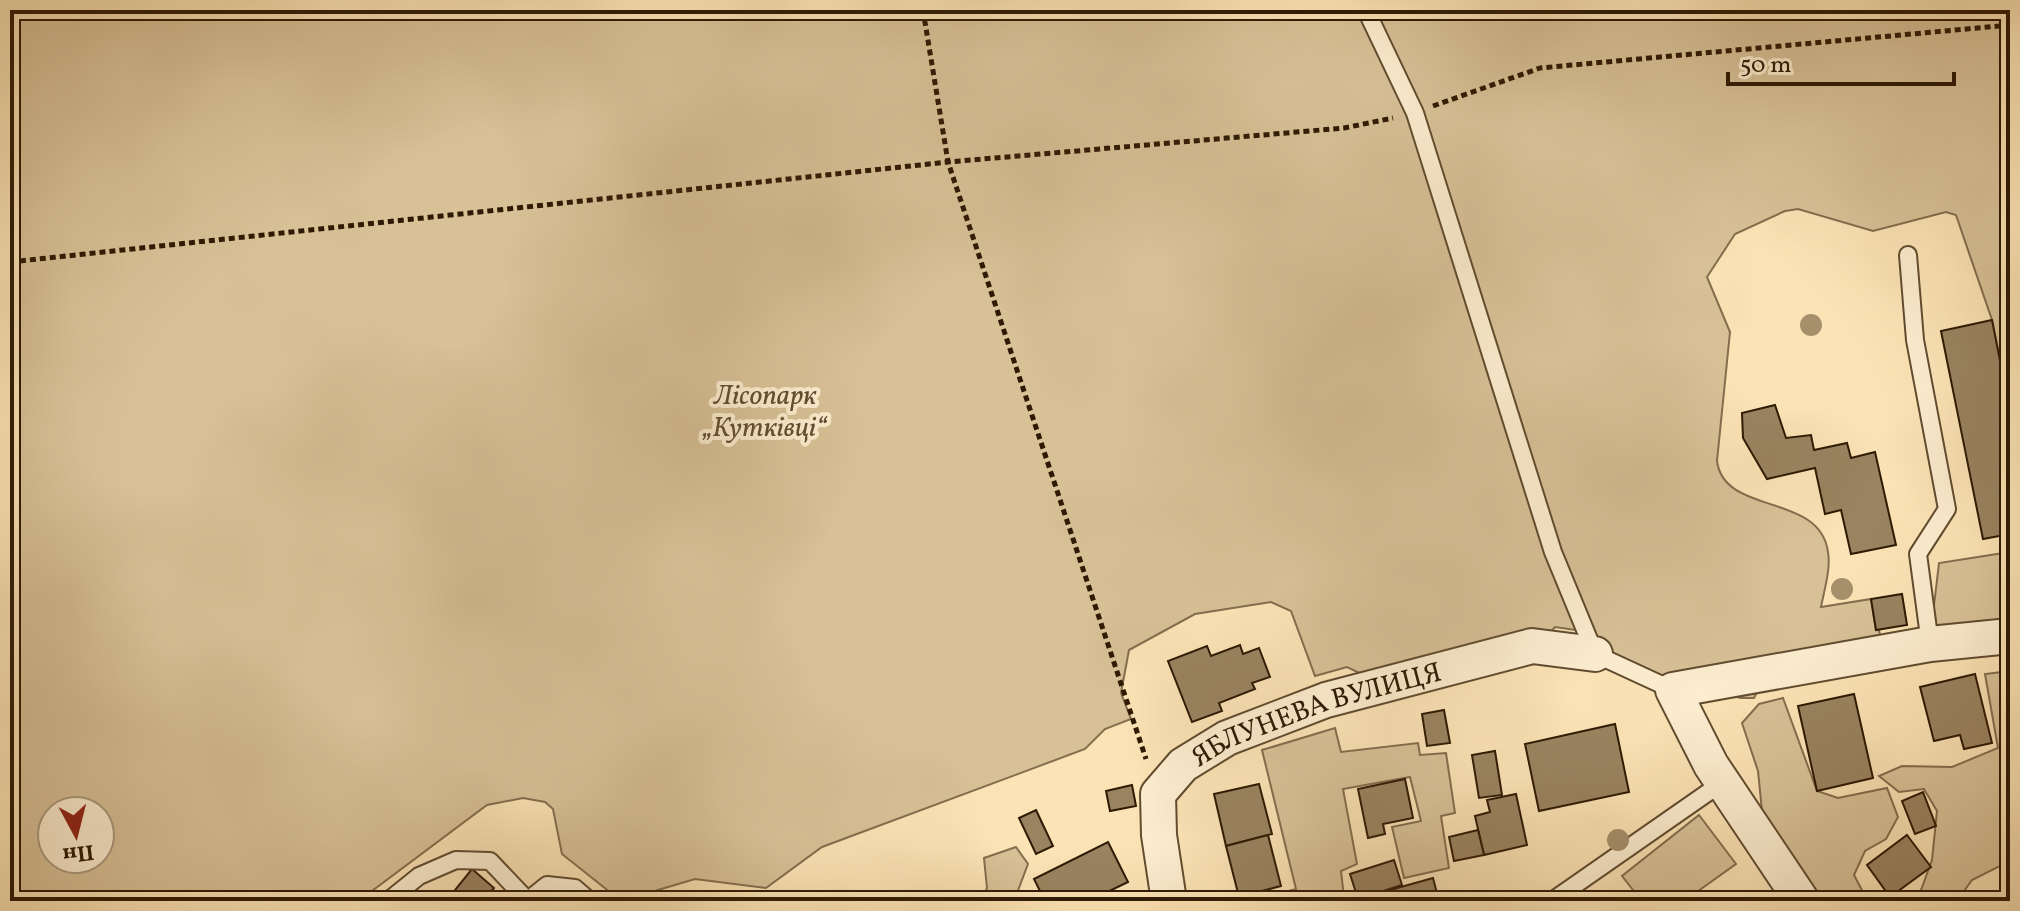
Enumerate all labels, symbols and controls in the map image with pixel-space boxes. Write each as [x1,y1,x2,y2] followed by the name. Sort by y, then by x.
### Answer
[1728,36,1954,86] scale bar
[1740,49,1792,83] text: 50 m
[702,377,828,448] park label: Лісопарк „Кутківці“
[1184,654,1446,777] street label: ЯБЛУНЕВА ВУЛИЦЯ
[36,795,116,875] north arrow
[61,835,96,870] text: Пн

